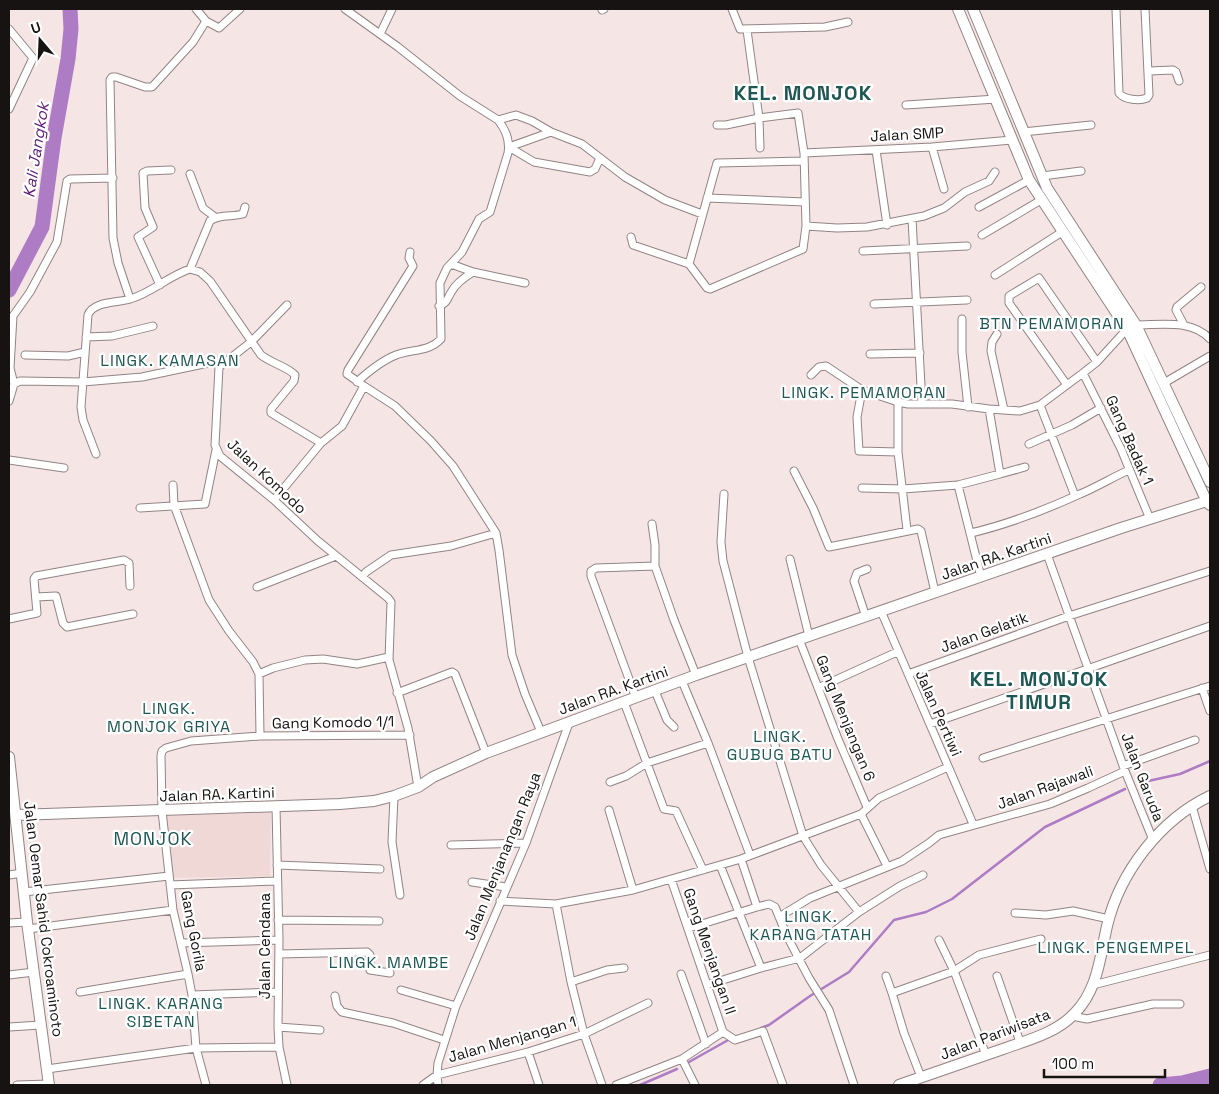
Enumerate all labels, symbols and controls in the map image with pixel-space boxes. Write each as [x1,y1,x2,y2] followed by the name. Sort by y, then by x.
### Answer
[15,15,65,65] north arrow
[28,18,43,38] text: U
[734,80,872,106] district label: KEL. MONJOK
[18,99,54,199] water label: Kali Jangkok
[870,123,944,145] street label: Jalan SMP
[979,313,1125,334] district label: BTN PEMAMORAN
[100,350,240,371] district label: LINGK. KAMASAN
[781,382,947,403] district label: LINGK. PEMAMORAN
[1102,392,1158,488] street label: Gang Badak 1
[223,434,311,518] street label: Jalan Komodo
[938,528,1054,584] street label: Jalan RA. Kartini
[938,607,1030,657] street label: Jalan Gelatik
[812,652,880,784] street label: Gang Menjangan 6
[556,661,670,719] street label: Jalan RA. Kartini
[970,666,1108,715] district label: KEL. MONJOK TIMUR
[912,667,966,759] street label: Jalan Pertiwi
[107,698,231,737] district label: LINGK. MONJOK GRIYA
[272,711,394,733] street label: Gang Komodo 1/1
[727,726,833,765] district label: LINGK. GUBUG BATU
[1117,730,1169,825] street label: Jalan Garuda
[994,761,1096,813] street label: Jalan Rajawali
[459,769,545,943] street label: Jalan Menjanangan Raya
[159,782,275,806] street label: Jalan RA. Kartini
[20,800,68,1038] street label: Jalan Oemar Sahid Cokroaminoto
[113,827,193,850] district label: MONJOK
[679,885,741,1017] street label: Gang Menjangan II
[177,889,211,973] street label: Gang Gorila
[255,892,274,999] street label: Jalan Cendana
[750,906,872,945] district label: LINGK. KARANG TATAH
[1037,937,1195,958] district label: LINGK. PENGEMPEL
[329,952,449,973] district label: LINGK. MAMBE
[98,993,224,1032] district label: LINGK. KARANG SIBETAN
[937,1004,1053,1064] street label: Jalan Pariwisata
[446,1012,578,1066] street label: Jalan Menjangan 1
[1044,1046,1165,1078] scale bar
[1052,1054,1094,1073] text: 100 m

